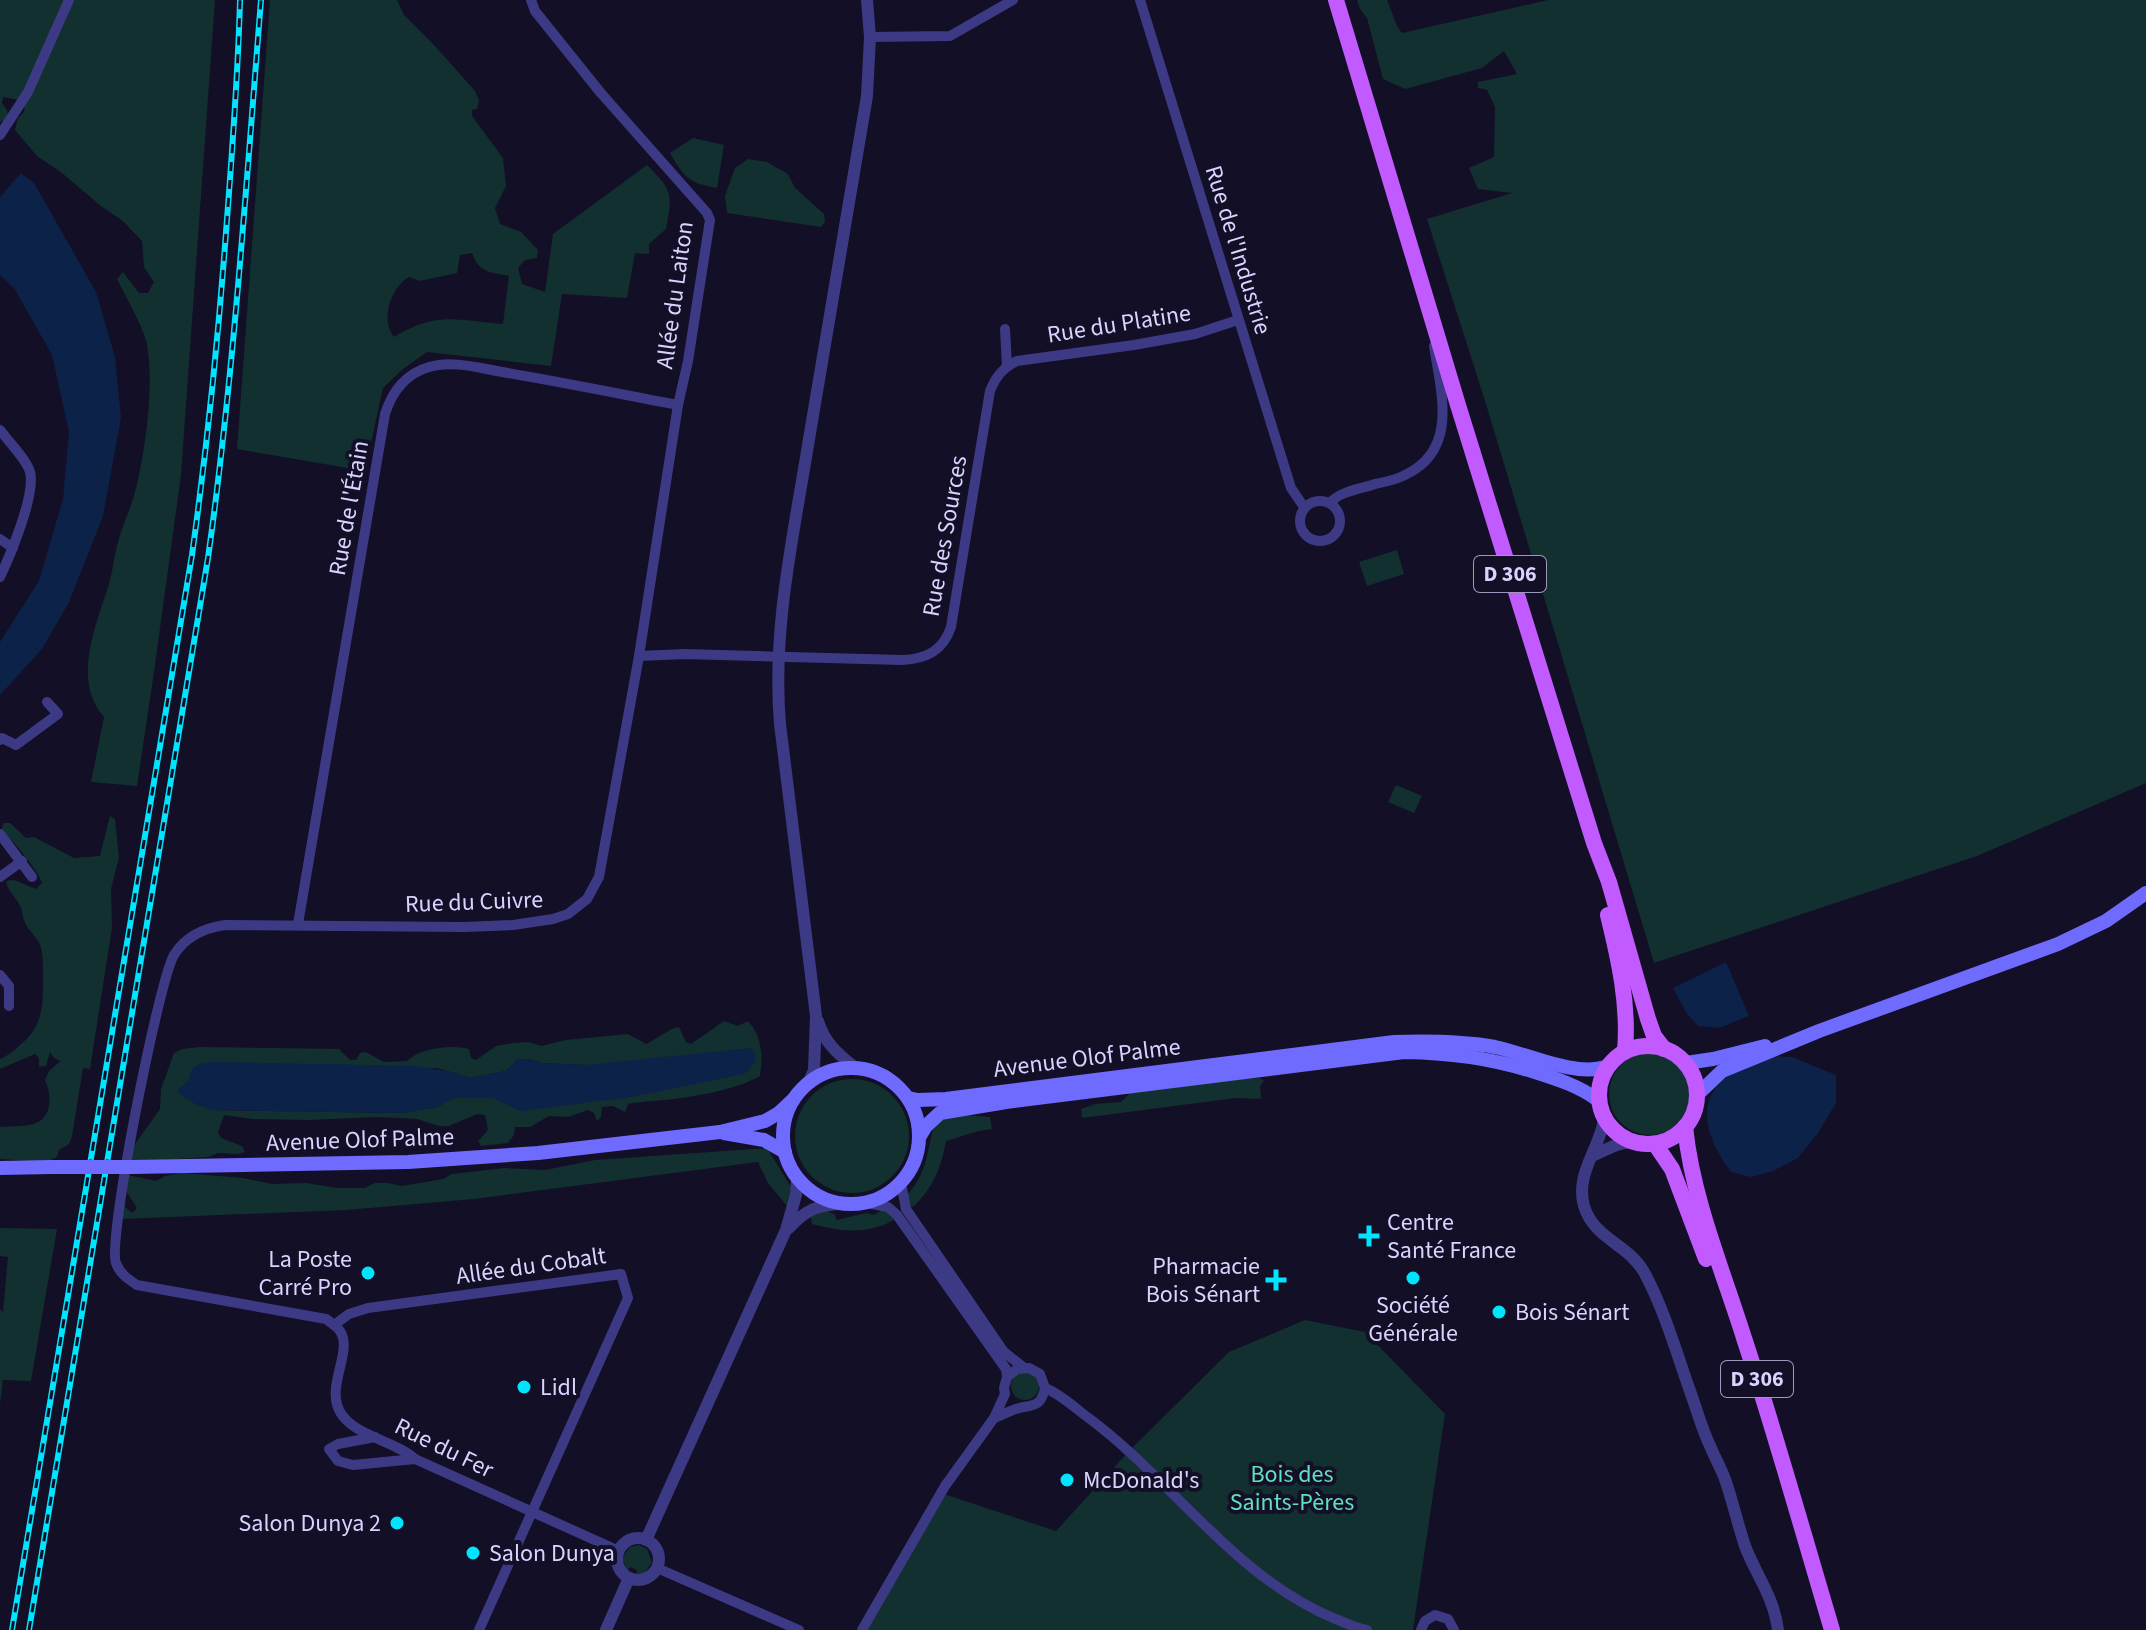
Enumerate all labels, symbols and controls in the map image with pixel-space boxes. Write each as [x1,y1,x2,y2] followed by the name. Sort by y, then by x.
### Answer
[1196,161,1280,339] street label: Rue de l'Industrie
[647,219,703,371] street label: Allée du Laiton
[1045,295,1193,353] street label: Rue du Platine
[320,438,378,578] street label: Rue de l'Étain
[914,453,976,619] street label: Rue des Sources
[1474,556,1546,592] road number: D 306
[404,882,544,922] street label: Rue du Cuivre
[991,1029,1183,1087] street label: Avenue Olof Palme
[265,1119,455,1161] street label: Avenue Olof Palme
[1387,1205,1516,1268] place label: Centre Santé France
[1358,1225,1380,1247] marker: Centre Santé France
[454,1238,608,1294] street label: Allée du Cobalt
[258,1242,352,1305] place label: La Poste Carré Pro
[1146,1249,1260,1312] place label: Pharmacie Bois Sénart
[359,1264,377,1282] marker: La Poste Carré Pro
[1404,1269,1422,1287] marker: Société Générale
[1267,1271,1285,1289] marker: Pharmacie Bois Sénart
[1368,1288,1458,1351] place label: Société Générale
[1515,1295,1629,1330] place label: Bois Sénart
[1490,1303,1508,1321] marker: Bois Sénart
[1721,1361,1793,1397] road number: D 306
[540,1370,577,1405] place label: Lidl
[515,1378,533,1396] marker: Lidl
[389,1409,500,1487] street label: Rue du Fer
[1230,1457,1354,1520] park label: Bois des Saints-Pères
[1083,1463,1199,1498] place label: McDonald's
[1058,1471,1076,1489] marker: McDonald's
[239,1506,381,1541] place label: Salon Dunya 2
[388,1514,406,1532] marker: Salon Dunya 2
[489,1536,615,1571] place label: Salon Dunya
[464,1544,482,1562] marker: Salon Dunya

